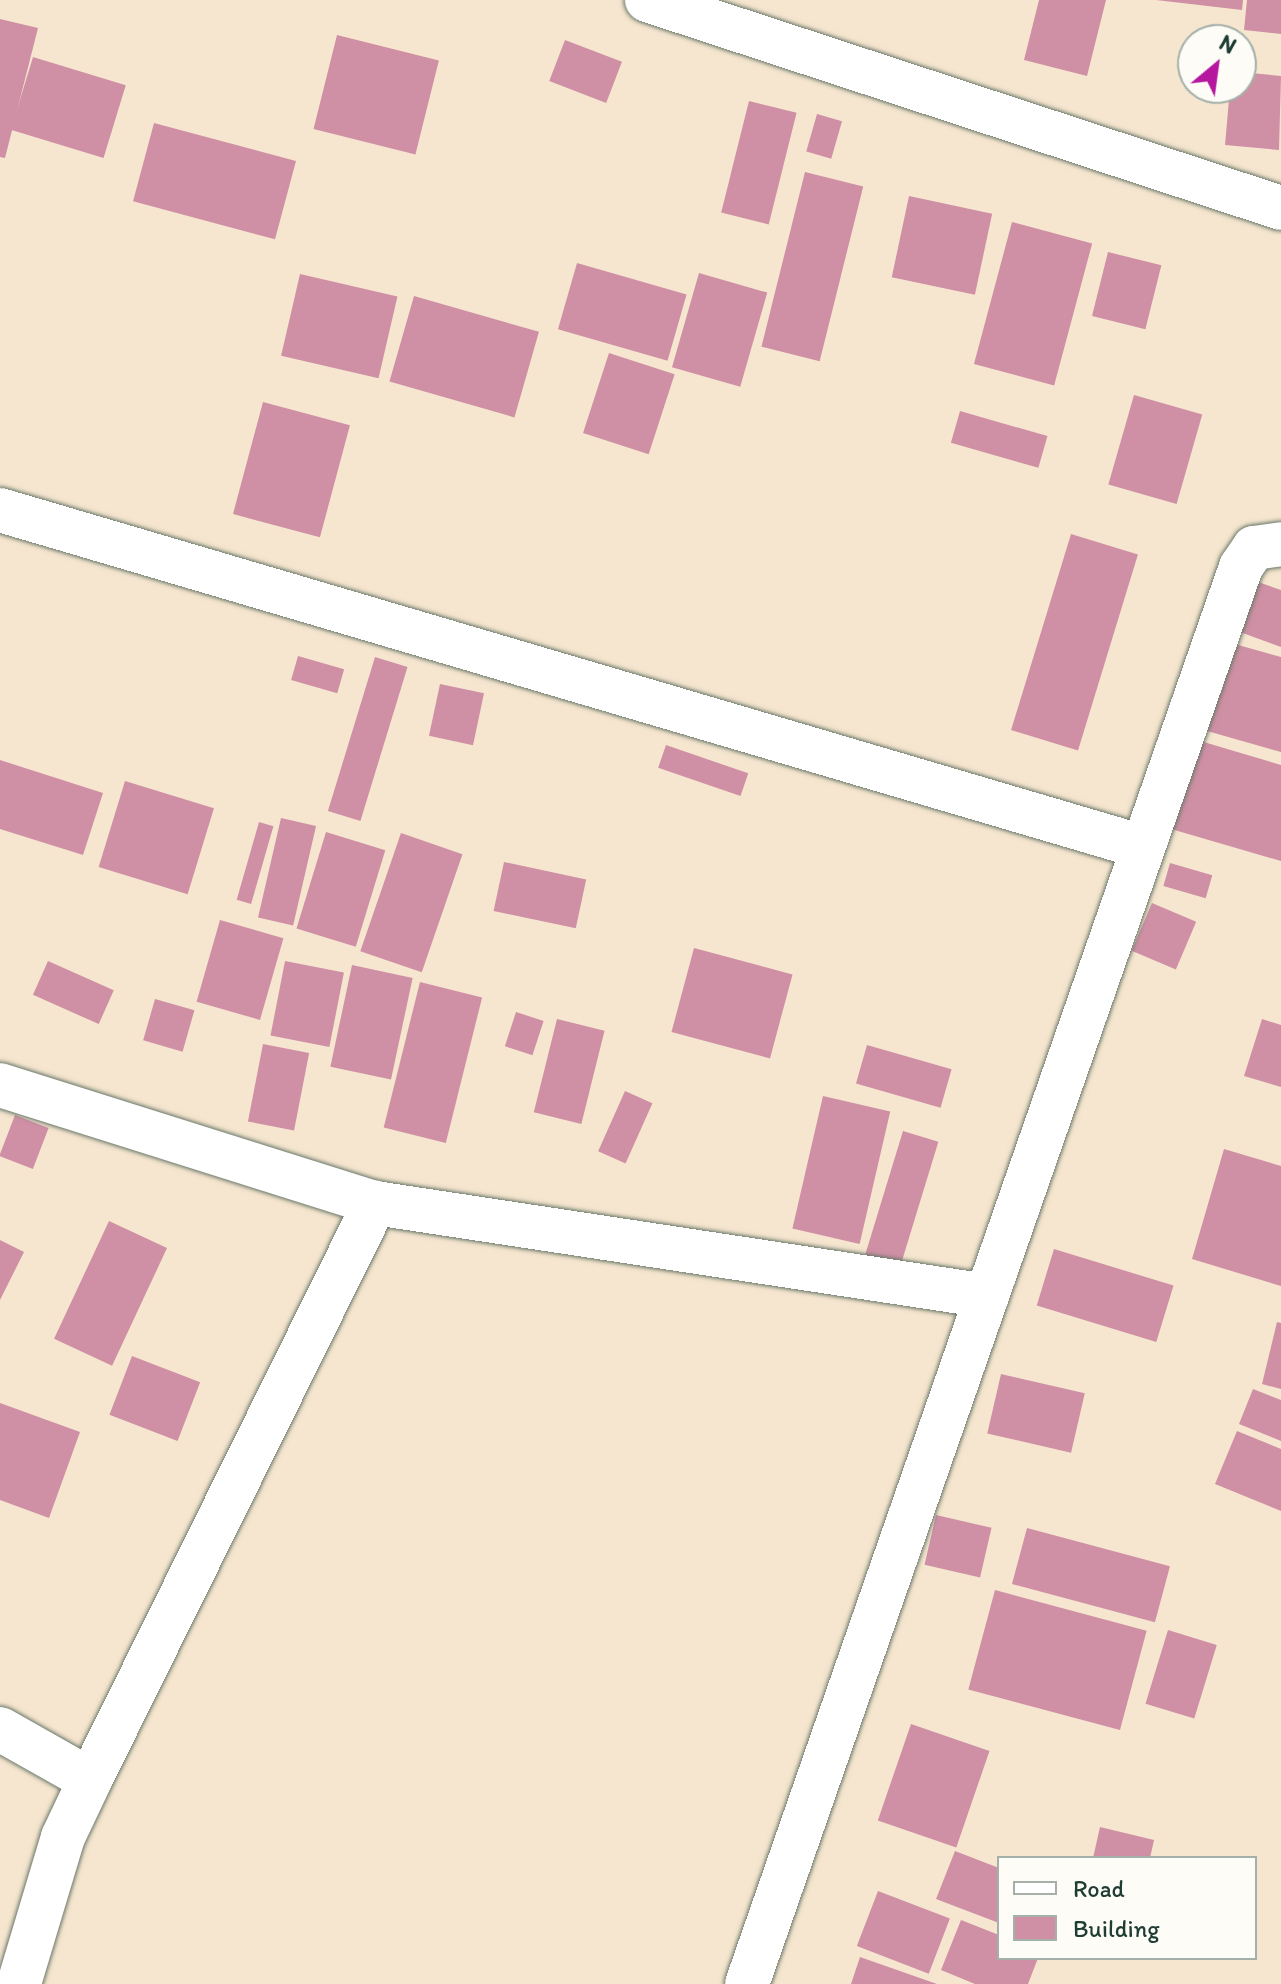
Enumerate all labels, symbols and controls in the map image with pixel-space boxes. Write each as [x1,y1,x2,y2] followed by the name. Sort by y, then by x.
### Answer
[1177,24,1257,104] north arrow
[1215,29,1241,60] text: N
[997,1856,1257,1960] legend
[1073,1874,1125,1903] text: Road
[1073,1914,1160,1943] text: Building

